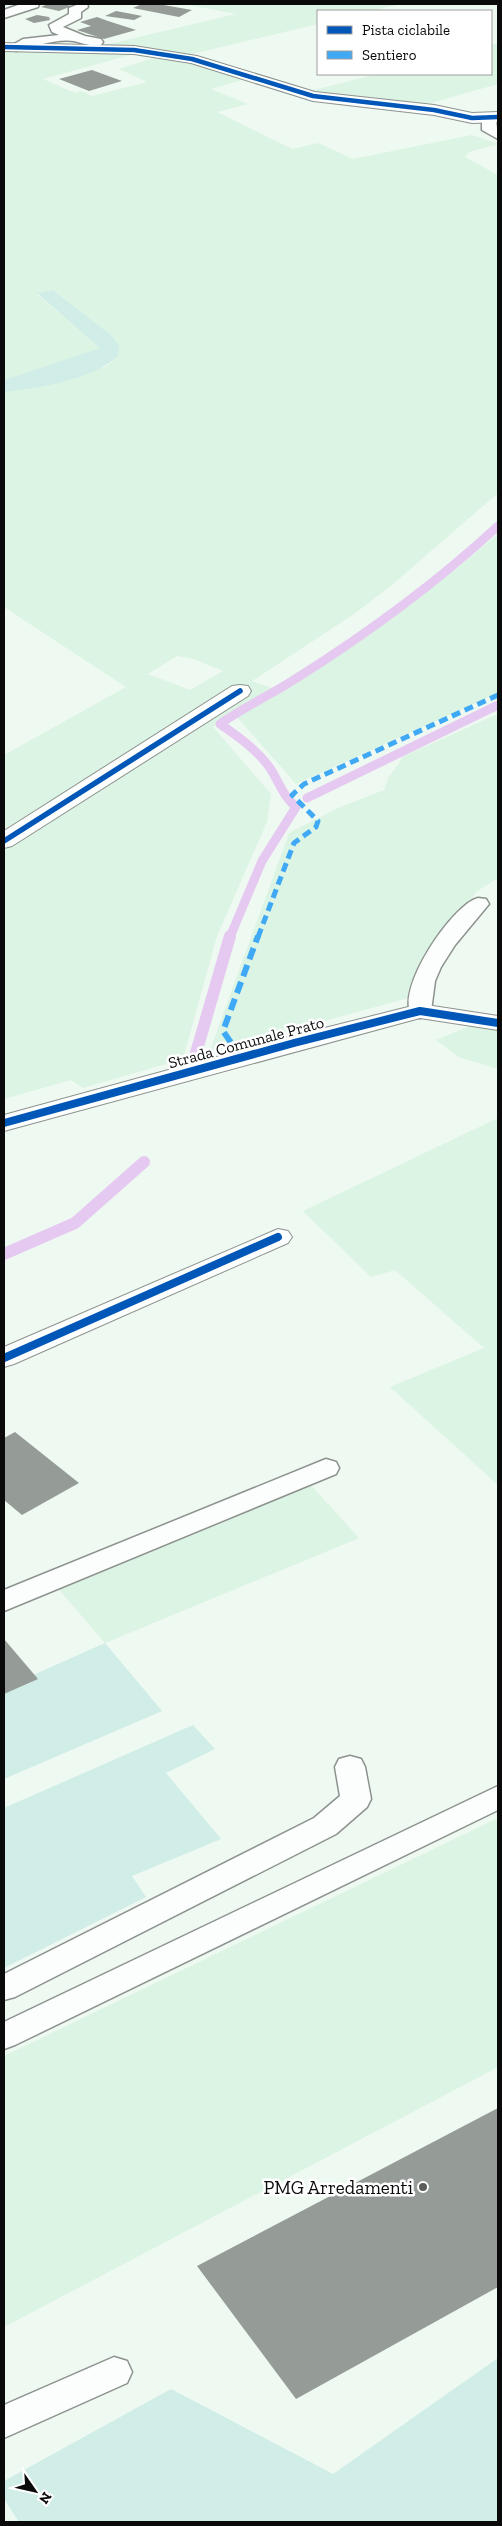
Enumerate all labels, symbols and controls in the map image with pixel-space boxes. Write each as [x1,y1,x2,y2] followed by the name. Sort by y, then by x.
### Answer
[317,10,492,75] legend
[362,21,450,39] text: Pista ciclabile
[362,46,417,64] text: Sentiero
[166,1013,326,1072] street label: Strada Comunale Prato
[263,2176,413,2199] place label: PMG Arredamenti
[417,2181,429,2193] marker: PMG Arredamenti
[10,2466,60,2516] north arrow
[35,2489,55,2507] text: N

